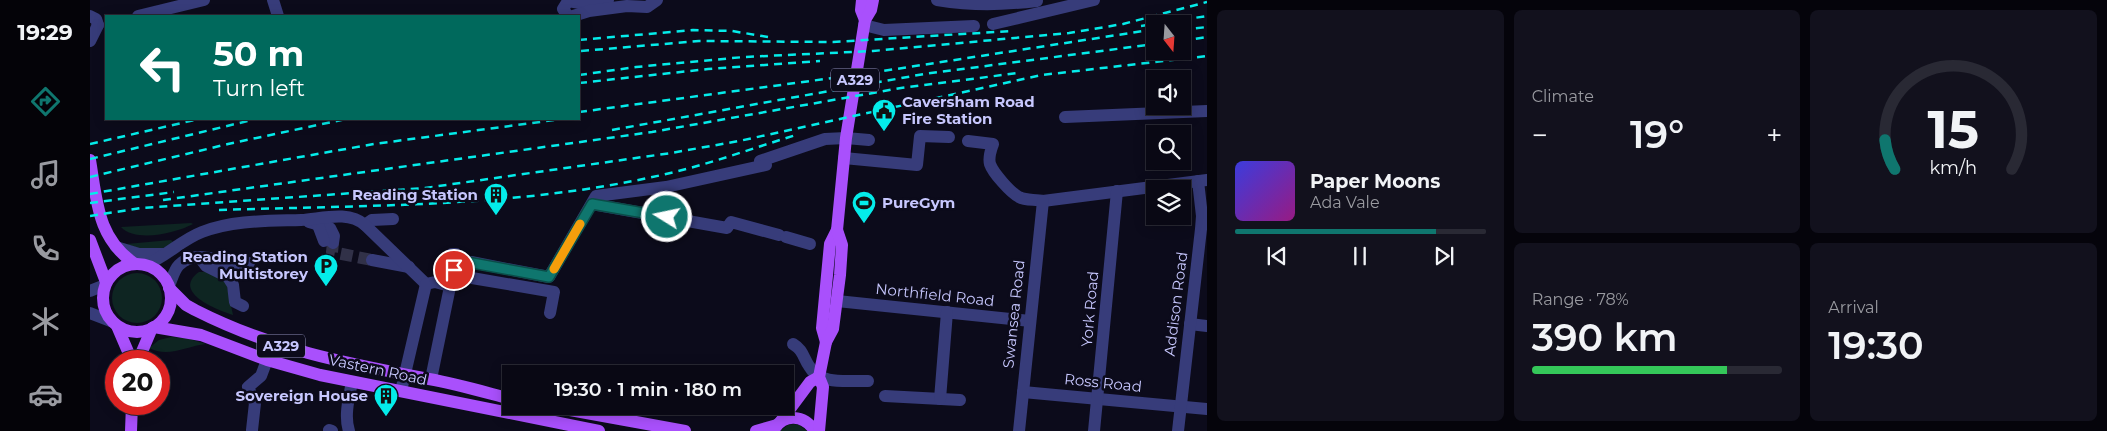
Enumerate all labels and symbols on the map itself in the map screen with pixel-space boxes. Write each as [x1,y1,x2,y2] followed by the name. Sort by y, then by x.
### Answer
[1146,15,1191,60] north arrow
[831,68,879,92] road number: A329
[902,92,1035,128] place label: Caversham Road Fire Station
[871,98,897,132] public building icon: Caversham Road Fire Station
[483,182,509,216] building icon: Reading Station
[352,185,478,204] place label: Reading Station
[640,190,692,242] position arrow
[851,190,877,224] sports icon: PureGym
[882,193,955,212] place label: PureGym
[182,247,309,283] place label: Reading Station Multistorey
[433,249,475,291] pin
[1160,251,1191,357] street label: Addison Road
[313,253,339,287] parking icon: Reading Station Multistorey
[998,259,1029,369] street label: Swansea Road
[1077,270,1102,348] street label: York Road
[875,279,996,310] street label: Northfield Road
[257,334,305,358] road number: A329
[105,350,170,415] speed limit sign: 20
[327,350,429,389] street label: Vastern Road
[1063,369,1143,396] street label: Ross Road
[373,383,399,417] building icon: Sovereign House
[236,386,368,405] place label: Sovereign House

